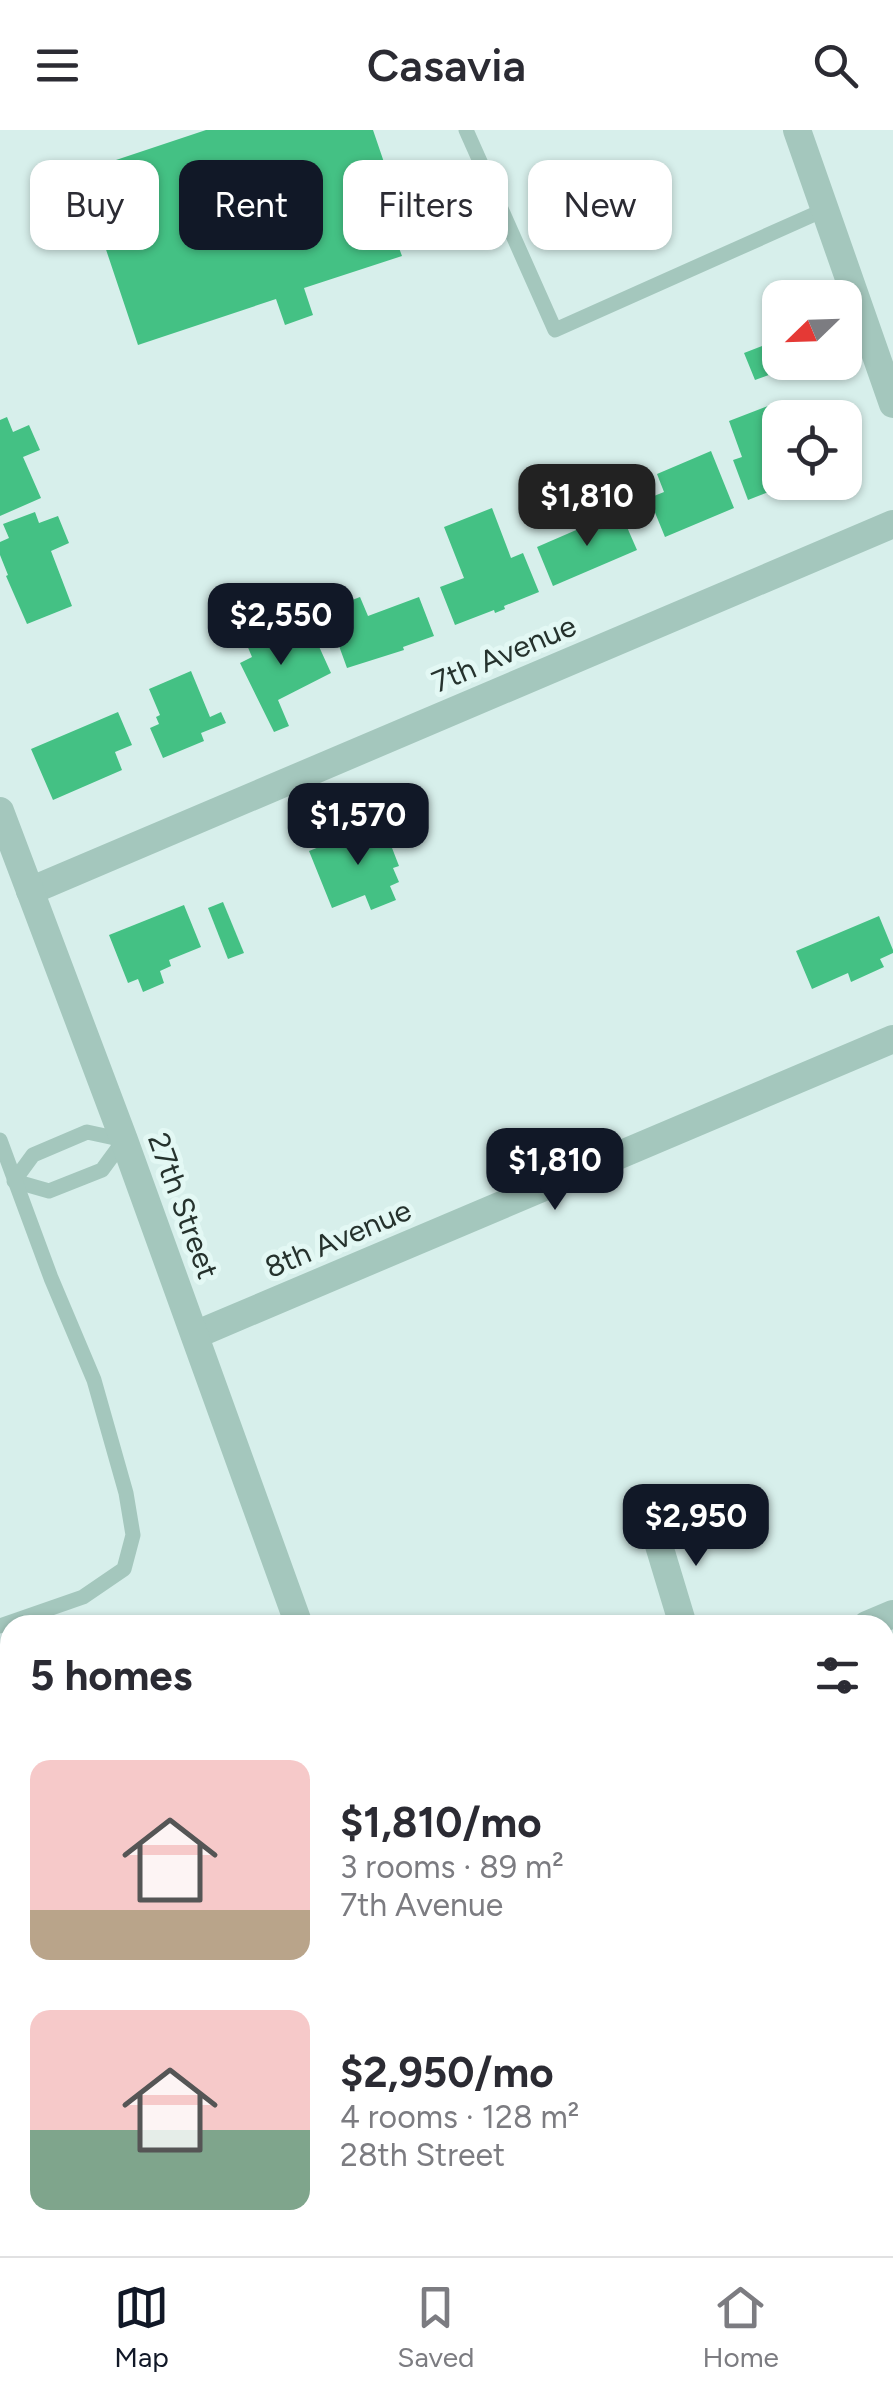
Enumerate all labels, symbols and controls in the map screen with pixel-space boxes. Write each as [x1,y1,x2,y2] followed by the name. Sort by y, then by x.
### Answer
[30,38,85,93] icon: menu
[367,38,526,92] text: Casavia
[808,38,863,93] icon: search
[30,160,159,250] chip: Buy
[179,160,323,250] chip: Rent
[343,160,508,250] chip: Filters
[528,160,672,250] chip: New
[762,280,862,380] north arrow
[762,280,862,500] map controls
[762,400,862,500] button: locate
[506,464,668,549] pin: $1,810
[540,477,634,515] text: $1,810
[200,583,362,668] pin: $2,550
[230,596,332,634] text: $2,550
[426,607,581,700] street label: 7th Avenue
[277,783,439,868] pin: $1,570
[310,796,406,834] text: $1,570
[140,1128,227,1284] street label: 27th Street
[474,1128,636,1213] pin: $1,810
[508,1141,602,1179] text: $1,810
[259,1191,417,1286] street label: 8th Avenue
[615,1484,777,1569] pin: $2,950
[645,1497,747,1535] text: $2,950
[810,1648,865,1703] icon: filters
[30,1650,192,1701] text: 5 homes
[340,1797,542,1848] text: $1,810/mo
[110,1800,230,1920] icon: home
[340,1848,564,1886] text: 3 rooms · 89 m²
[340,1886,503,1924] text: 7th Avenue
[340,2047,554,2098] text: $2,950/mo
[110,2050,230,2170] icon: home
[340,2098,579,2136] text: 4 rooms · 128 m²
[340,2136,505,2174] text: 28th Street
[114,2280,169,2374] tab: Map
[397,2280,474,2374] tab: Saved
[703,2280,779,2374] tab: Home

